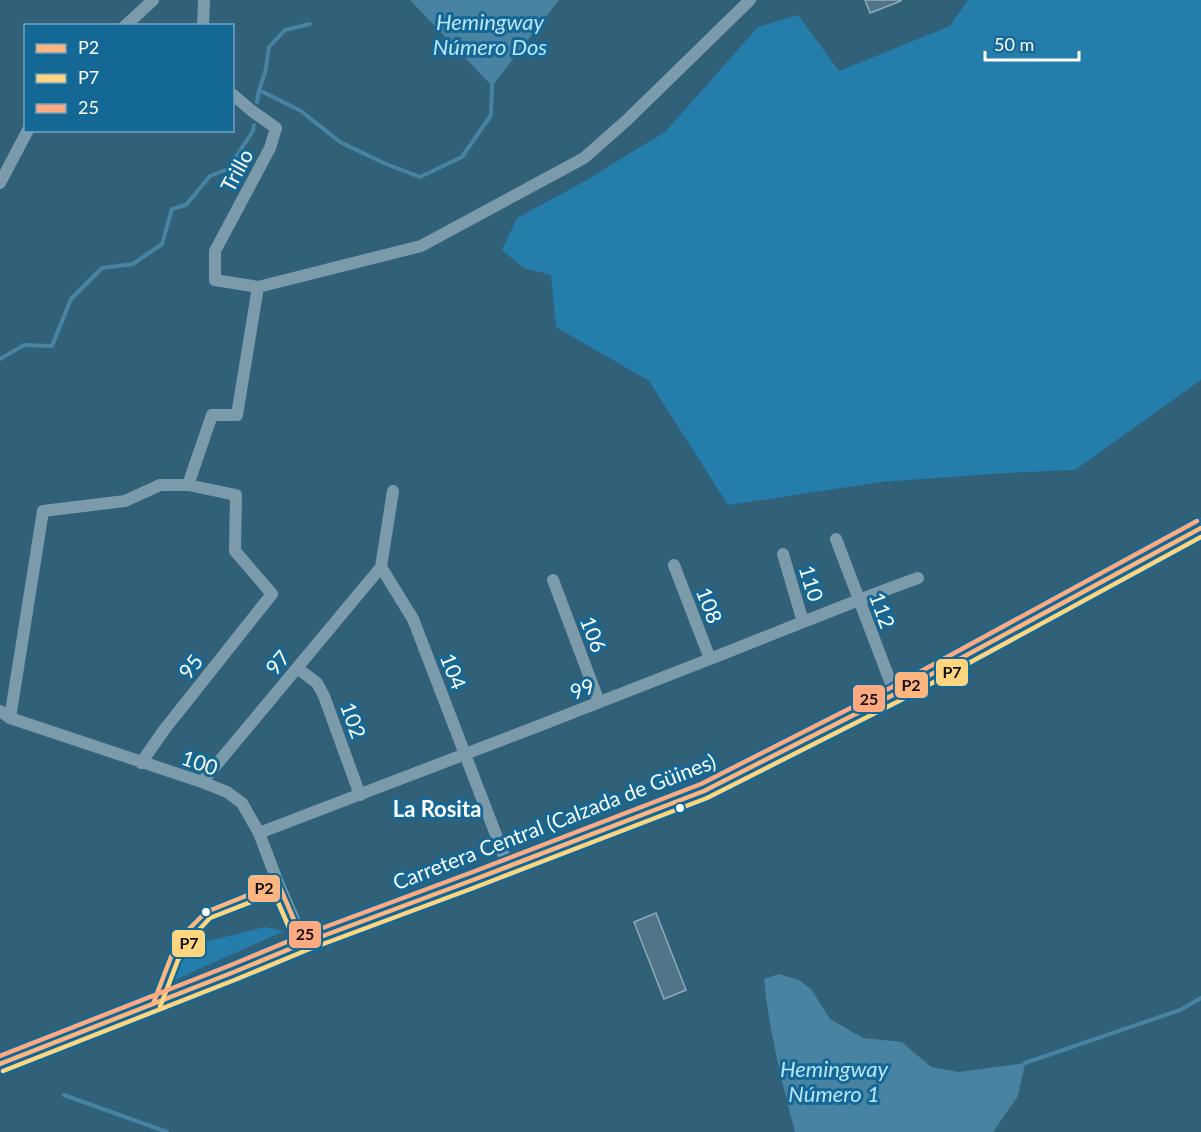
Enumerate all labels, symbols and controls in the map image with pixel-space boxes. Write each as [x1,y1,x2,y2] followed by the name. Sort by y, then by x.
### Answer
[433,8,547,60] water label: Hemingway Número Dos
[24,24,234,132] legend
[985,24,1080,62] scale bar
[994,33,1034,55] text: 50 m
[78,36,99,58] text: P2
[78,66,99,88] text: P7
[78,96,99,118] text: 25
[214,144,258,196] street label: Trillo
[795,562,829,604] street label: 110
[692,583,728,627] street label: 108
[865,589,901,631] street label: 112
[576,612,612,656] street label: 106
[260,645,294,679] street label: 97
[173,649,207,683] street label: 95
[436,649,472,693] street label: 104
[935,658,969,687] line badge: P7
[942,662,962,681] text: P7
[894,671,929,699] line badge: P2
[566,672,598,704] street label: 99
[901,675,921,694] text: P2
[852,684,886,713] line badge: 25
[860,689,878,708] text: 25
[336,699,372,741] street label: 102
[179,744,221,780] street label: 100
[389,748,719,894] street label: Carretera Central (Calzada de Güines)
[393,795,481,822] district label: La Rosita
[674,802,686,814] unlabelled marker
[247,874,281,903] line badge: P2
[254,878,274,897] text: P2
[200,906,212,918] unlabelled marker
[288,920,322,949] line badge: 25
[296,924,314,943] text: 25
[171,929,206,958] line badge: P7
[179,933,199,952] text: P7
[780,1055,888,1107] water label: Hemingway Número 1

